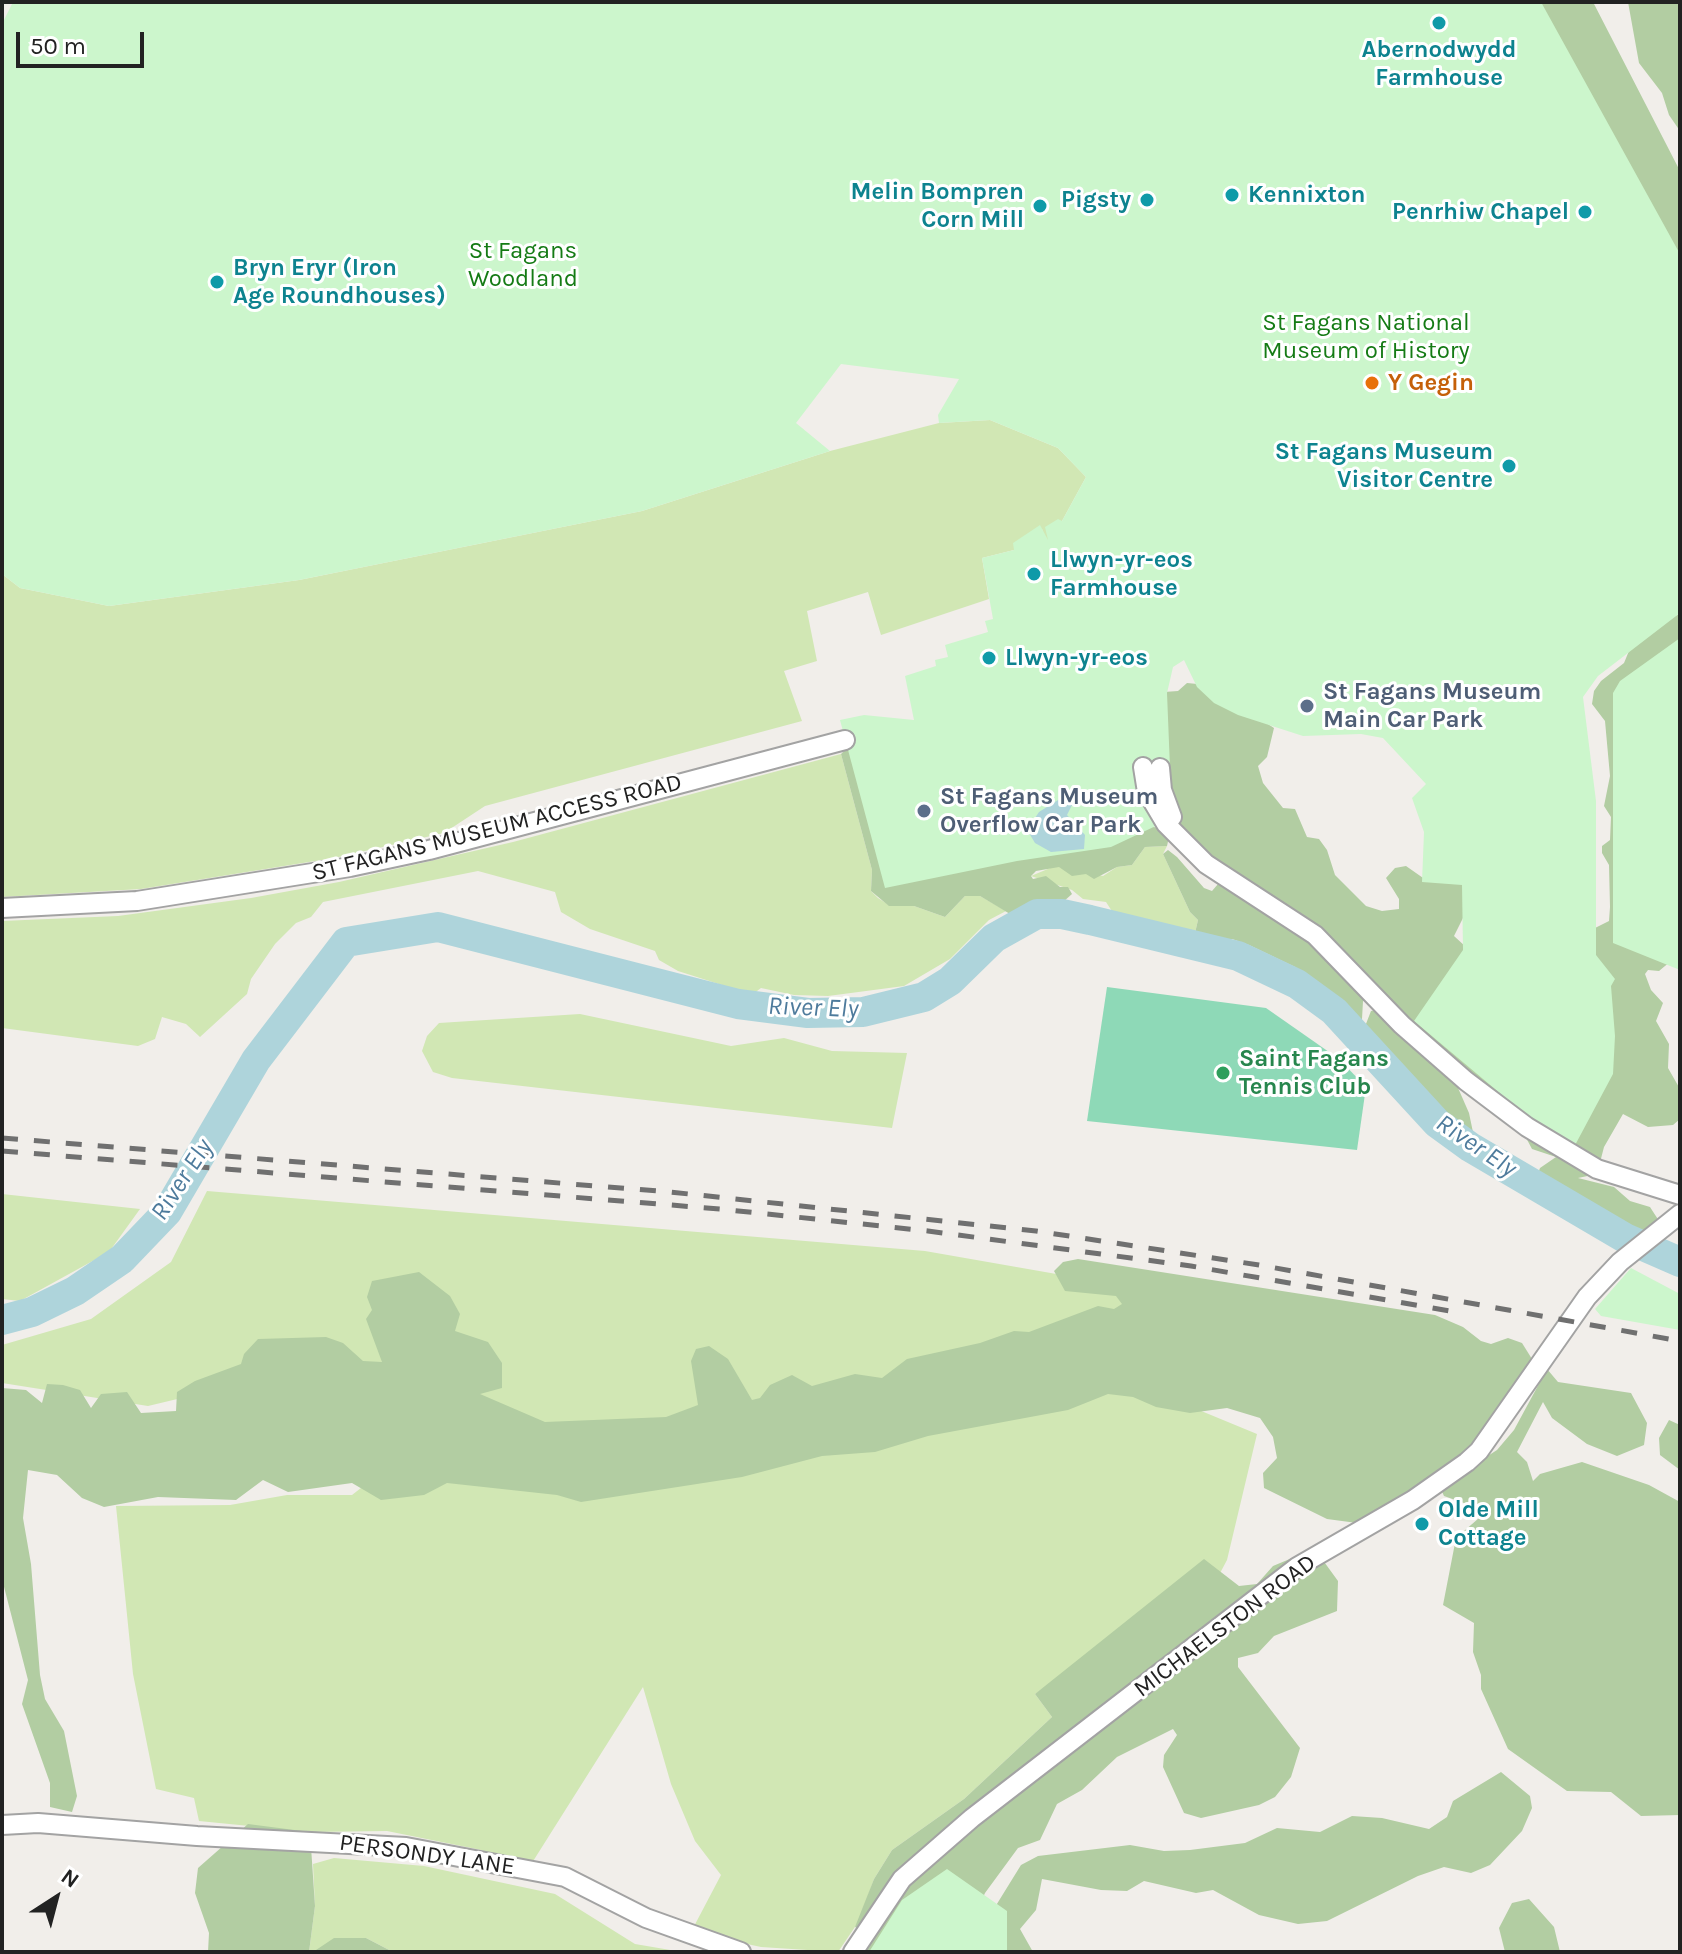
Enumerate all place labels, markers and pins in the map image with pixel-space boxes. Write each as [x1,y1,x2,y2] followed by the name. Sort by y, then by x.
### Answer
[1430,14,1448,32] marker: Abernodwydd Farmhouse
[1362,36,1516,92] place label: Abernodwydd Farmhouse
[850,178,1024,234] place label: Melin Bompren Corn Mill
[1248,181,1365,209] place label: Kennixton
[1061,186,1131,214] place label: Pigsty
[1223,186,1241,204] marker: Kennixton
[1138,191,1156,209] marker: Pigsty
[1031,197,1049,215] marker: Melin Bompren Corn Mill
[1392,198,1569,226] place label: Penrhiw Chapel
[1576,203,1594,221] marker: Penrhiw Chapel
[233,254,446,310] place label: Bryn Eryr (Iron Age Roundhouses)
[208,273,226,291] marker: Bryn Eryr (Iron Age Roundhouses)
[1388,369,1474,397] place label: Y Gegin
[1363,374,1381,392] marker: Y Gegin
[1275,438,1493,494] place label: St Fagans Museum Visitor Centre
[1500,457,1518,475] marker: St Fagans Museum Visitor Centre
[1050,546,1193,602] place label: Llwyn-yr-eos Farmhouse
[1025,565,1043,583] marker: Llwyn-yr-eos Farmhouse
[1005,644,1148,672] place label: Llwyn-yr-eos
[980,649,998,667] marker: Llwyn-yr-eos
[1323,678,1541,734] place label: St Fagans Museum Main Car Park
[1298,697,1316,715] marker: St Fagans Museum Main Car Park
[940,783,1158,839] place label: St Fagans Museum Overflow Car Park
[915,802,933,820] marker: St Fagans Museum Overflow Car Park
[1239,1045,1389,1101] place label: Saint Fagans Tennis Club
[1214,1064,1232,1082] marker: Saint Fagans Tennis Club
[1438,1496,1539,1552] place label: Olde Mill Cottage
[1413,1515,1431,1533] marker: Olde Mill Cottage

